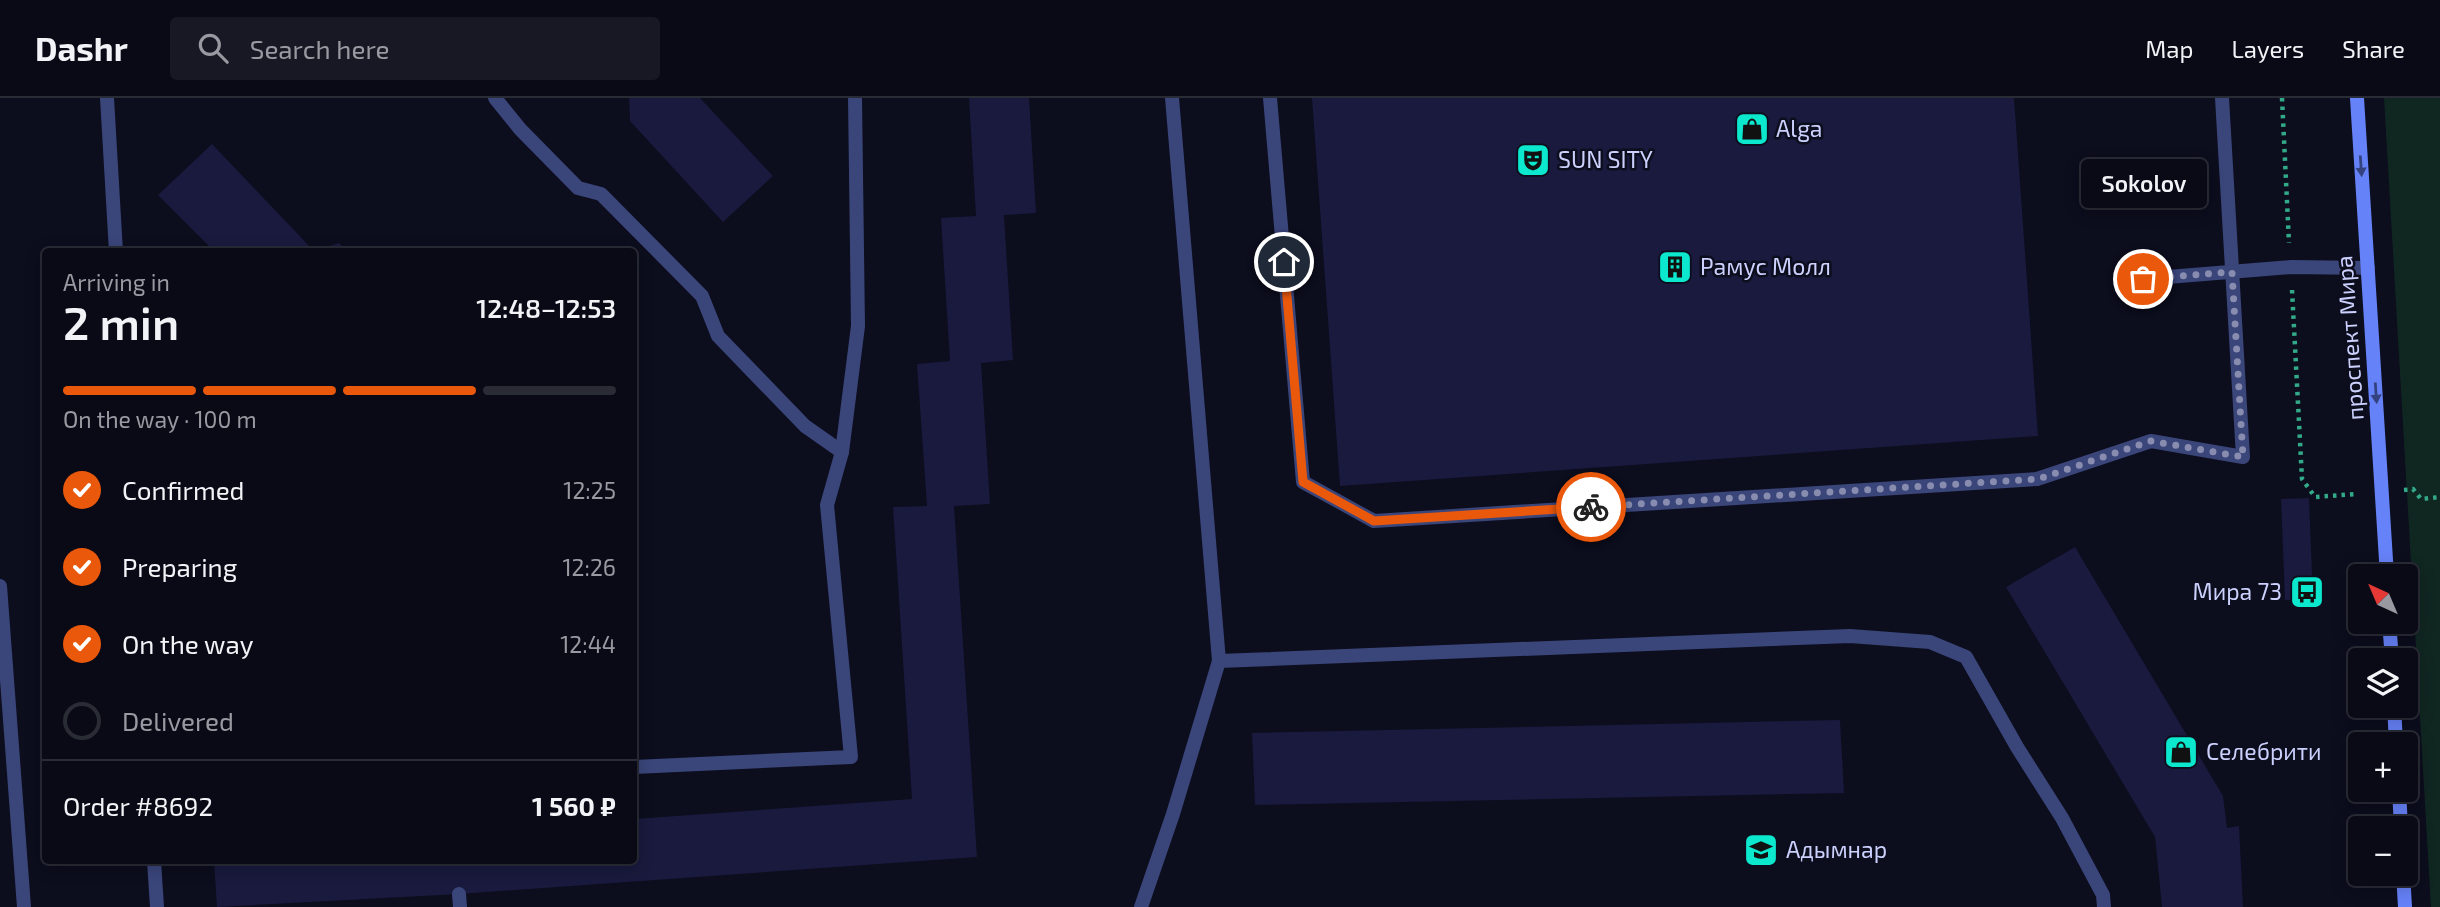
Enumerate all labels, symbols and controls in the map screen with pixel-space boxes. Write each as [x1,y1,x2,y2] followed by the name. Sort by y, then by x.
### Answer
[170,17,660,80] search box
[35,28,128,68] text: Dashr
[194,29,232,67] icon: search
[250,33,389,64] text: Search here
[2145,34,2193,63] text: Map
[2231,34,2304,63] text: Layers
[2342,34,2405,63] text: Share
[1733,110,1771,148] shop icon: Alga
[1776,114,1822,142] place label: Alga
[1514,141,1552,179] theatre icon: SUN SITY
[1558,145,1653,173] place label: SUN SITY
[2356,155,2367,177] one-way arrow
[2080,160,2206,209] callout: Sokolov
[2102,169,2186,197] text: Sokolov
[1254,232,1314,292] pin
[1265,243,1303,281] icon: home
[1656,248,1694,286] building icon: Рамус Молл
[2113,249,2173,309] pin
[1700,252,1831,281] place label: Рамус Молл
[2329,255,2369,421] street label: проспект Мира
[2124,260,2162,298] icon: bag
[63,268,170,296] text: Arriving in
[476,292,616,323] text: 12:48–12:53
[63,294,179,349] text: 2 min
[2371,382,2382,404] one-way arrow
[63,405,257,433] text: On the way · 100 m
[63,471,101,509] icon: check
[1556,472,1626,542] courier
[122,474,245,505] text: Confirmed
[563,476,616,504] text: 12:25
[1572,488,1610,526] icon: bike
[63,548,101,586] icon: check
[122,551,237,582] text: Preparing
[562,553,616,581] text: 12:26
[2348,564,2418,634] north arrow
[2348,564,2418,886] map controls
[2288,573,2326,611] bus stop icon: Мира 73
[2193,577,2282,605] place label: Мира 73
[63,625,101,663] icon: check
[122,628,253,659] text: On the way
[560,630,616,658] text: 12:44
[2348,648,2418,718] button: layers
[122,705,234,736] text: Delivered
[2348,732,2418,802] button: +
[2162,733,2200,771] shop icon: Селебрити
[2206,737,2322,765] place label: Селебрити
[63,790,213,821] text: Order #8692
[532,790,616,821] text: 1 560 ₽
[2348,816,2418,886] button: −
[1742,831,1780,869] school or university icon: Адымнар
[1786,835,1887,863] place label: Адымнар

